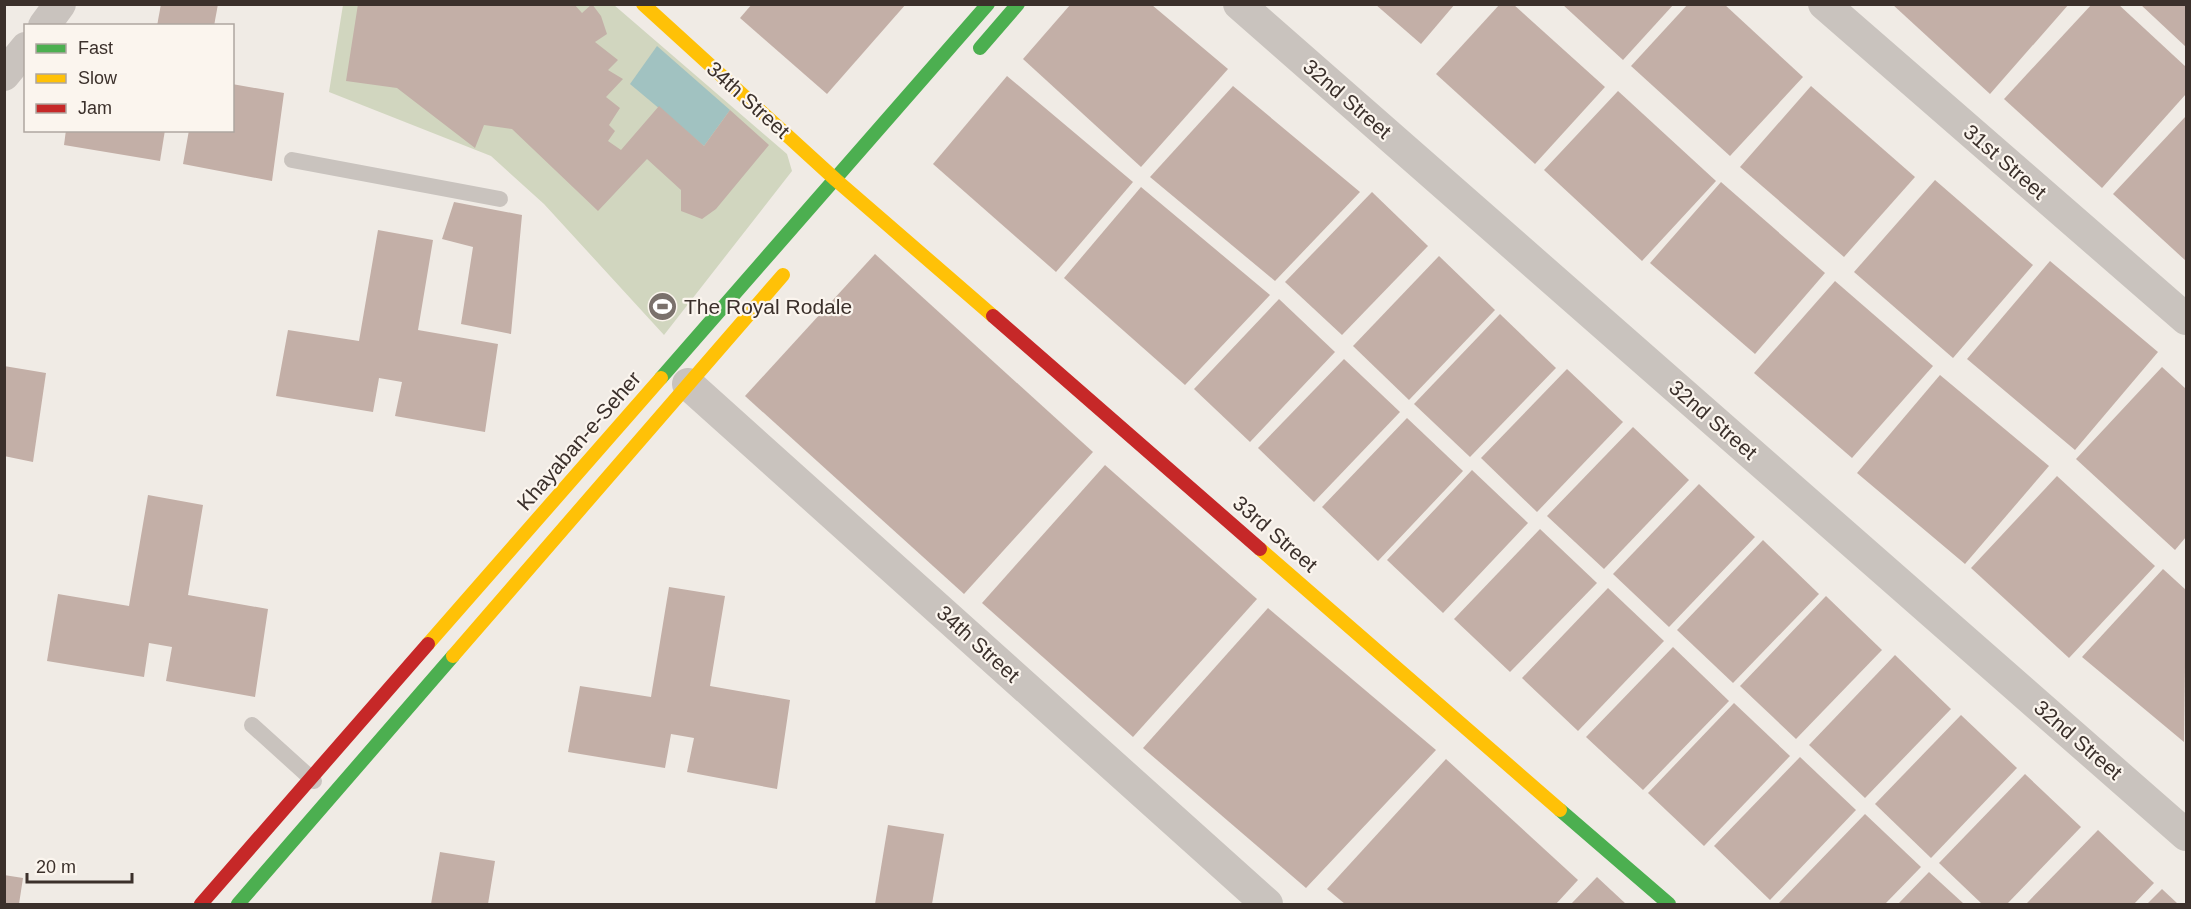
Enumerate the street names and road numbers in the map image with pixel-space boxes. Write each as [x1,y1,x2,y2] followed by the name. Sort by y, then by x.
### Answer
[1299,54,1396,143] street label: 32nd Street
[702,57,794,143] street label: 34th Street
[1959,120,2051,204] street label: 31st Street
[512,367,645,515] street label: Khayaban-e-Seher
[1665,375,1762,464] street label: 32nd Street
[1229,491,1322,576] street label: 33rd Street
[932,601,1024,687] street label: 34th Street
[2030,695,2127,784] street label: 32nd Street

